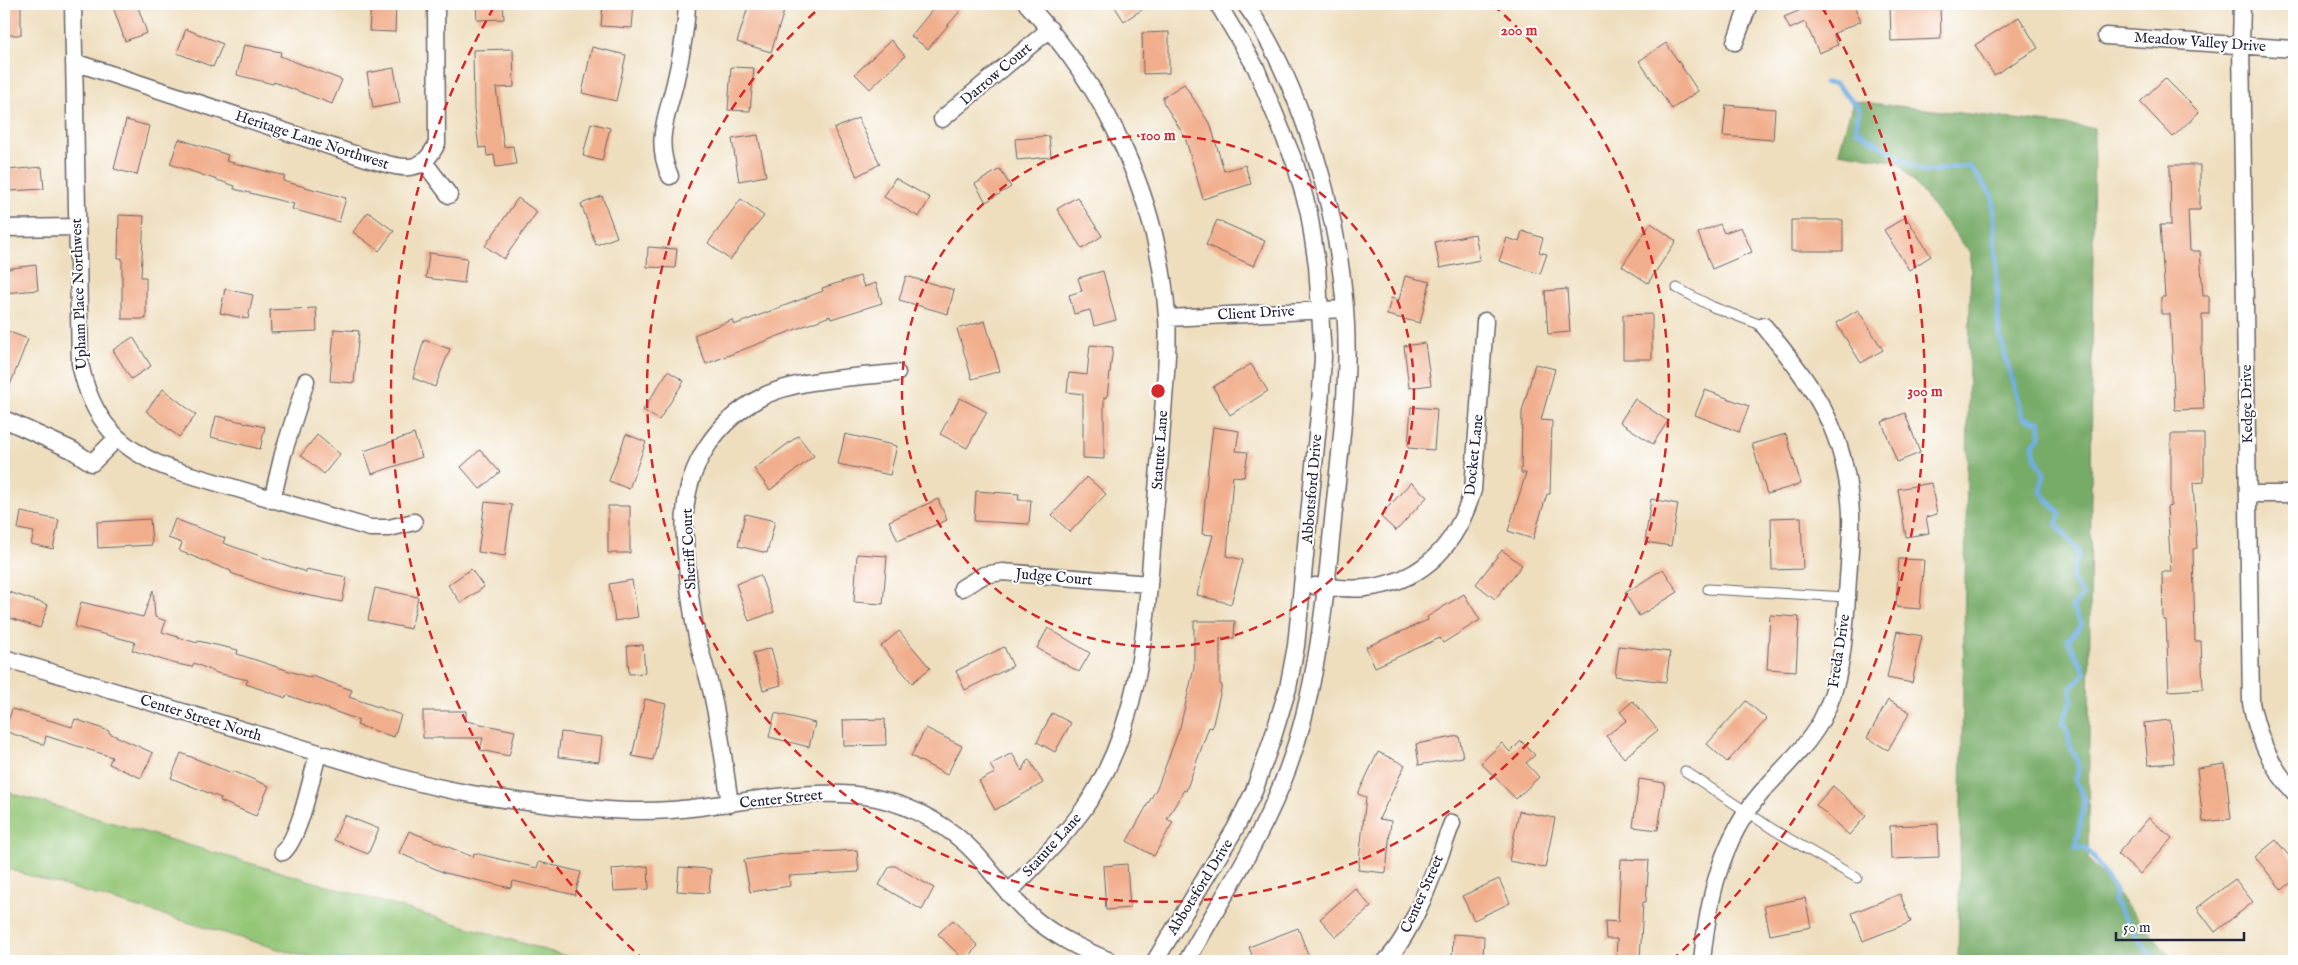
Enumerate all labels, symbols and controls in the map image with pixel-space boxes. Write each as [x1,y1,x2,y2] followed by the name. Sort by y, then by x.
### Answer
[1501,21,1538,40] text: 200 m
[2133,28,2267,56] street label: Meadow Valley Drive
[956,39,1036,109] street label: Darrow Court
[233,106,391,174] street label: Heritage Lane Northwest
[1140,126,1176,145] text: 100 m
[67,218,91,370] street label: Upham Place Northwest
[1217,301,1295,325] street label: Client Drive
[2237,364,2257,444] street label: Kedge Drive
[1149,382,1167,400] centre of rings
[1907,382,1943,401] text: 300 m
[1148,410,1172,490] street label: Statute Lane
[1460,413,1488,497] street label: Docket Lane
[1298,433,1326,546] street label: Abbotsford Drive
[677,508,701,590] street label: Sheriff Court
[1013,564,1093,590] street label: Judge Court
[1824,613,1854,689] street label: Freda Drive
[138,690,264,746] street label: Center Street North
[738,785,824,813] street label: Center Street
[1018,809,1086,881] street label: Statute Lane
[1162,835,1237,939] street label: Abbotsford Drive
[1396,852,1448,936] street label: Center Street
[2116,910,2243,942] scale bar
[2123,918,2151,937] text: 50 m

